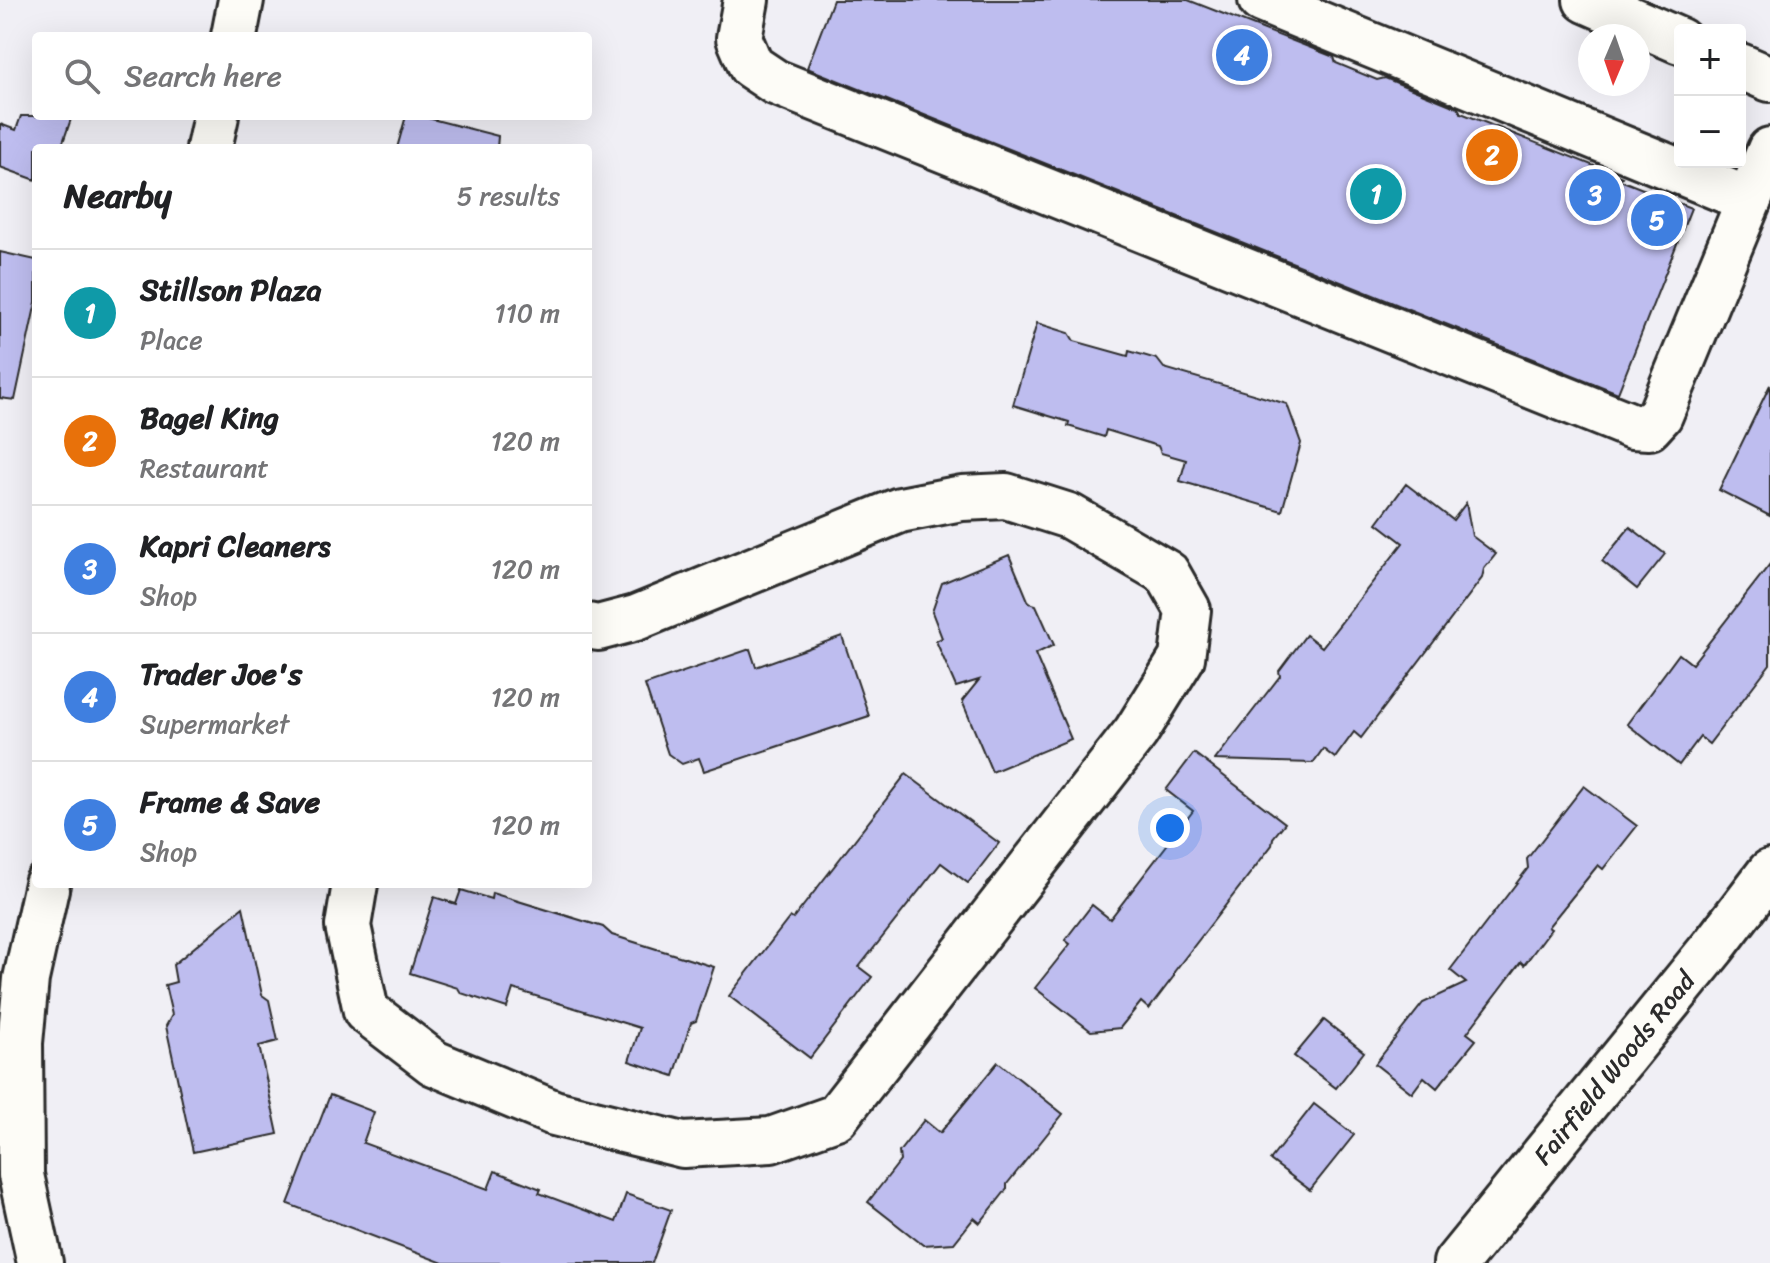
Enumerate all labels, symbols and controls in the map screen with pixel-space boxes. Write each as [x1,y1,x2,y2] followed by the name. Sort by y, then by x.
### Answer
[1578,24,1650,96] north arrow
[1674,24,1746,168] map controls
[1674,24,1746,96] button: +
[1216,25,1268,85] pin: 4
[32,32,592,120] search box
[124,49,282,103] text: Search here
[60,54,104,98] icon: search
[1674,96,1746,168] button: −
[1466,125,1518,185] pin: 2
[1350,164,1402,224] pin: 1
[1569,165,1621,225] pin: 3
[64,166,172,226] text: Nearby
[457,173,560,219] text: 5 results
[1631,190,1683,250] pin: 5
[140,263,321,317] text: Stillson Plaza
[84,290,96,336] text: 1
[495,290,560,336] text: 110 m
[140,317,203,363] text: Place
[140,391,279,445] text: Bagel King
[82,418,98,464] text: 2
[491,418,560,464] text: 120 m
[140,445,269,491] text: Restaurant
[140,519,331,573] text: Kapri Cleaners
[83,546,97,592] text: 3
[491,546,560,592] text: 120 m
[140,573,197,619] text: Shop
[140,647,302,701] text: Trader Joe's
[82,674,98,720] text: 4
[491,674,560,720] text: 120 m
[140,701,289,747] text: Supermarket
[140,775,320,829] text: Frame & Save
[82,802,98,848] text: 5
[491,802,560,848] text: 120 m
[1150,808,1190,848] your location
[140,829,197,875] text: Shop
[1521,959,1709,1175] street label: Fairfield Woods Road

